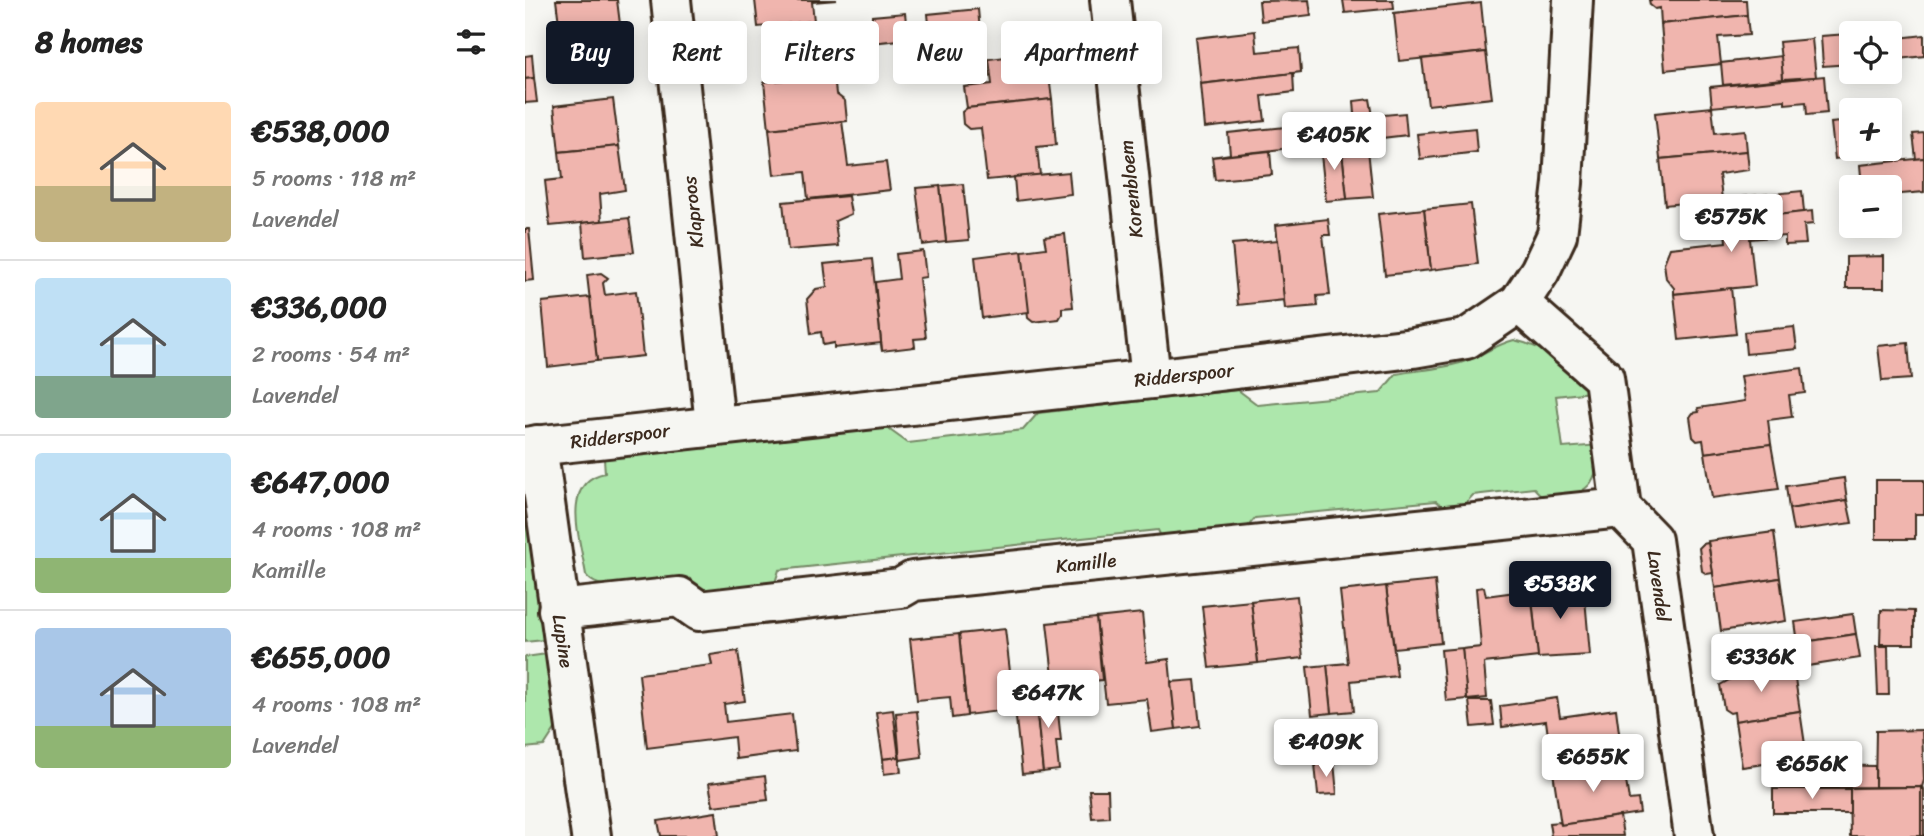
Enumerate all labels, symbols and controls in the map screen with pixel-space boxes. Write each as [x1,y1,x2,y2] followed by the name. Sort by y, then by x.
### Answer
[35,15,143,69] text: 8 homes
[546,21,634,84] chip: Buy
[648,21,747,84] chip: Rent
[761,21,879,84] chip: Filters
[893,21,987,84] chip: New
[1001,21,1162,84] chip: Apartment
[1839,21,1902,238] map controls
[1839,21,1902,84] button: locate
[452,23,490,61] icon: filters
[1839,98,1902,161] button: +
[252,104,390,158] text: €538,000
[1285,113,1383,172] pin: €405K
[1298,114,1370,155] text: €405K
[91,130,175,214] icon: home
[1109,138,1153,240] street label: Korenbloem
[252,158,416,199] text: 5 rooms · 118 m²
[673,174,713,250] street label: Klaproos
[1839,175,1902,238] button: −
[1682,194,1780,254] pin: €575K
[1696,196,1766,237] text: €575K
[252,199,339,240] text: Lavendel
[252,280,387,334] text: €336,000
[91,306,175,390] icon: home
[252,334,410,375] text: 2 rooms · 54 m²
[1133,353,1237,397] street label: Ridderspoor
[252,375,339,416] text: Lavendel
[568,413,673,458] street label: Ridderspoor
[252,455,390,509] text: €647,000
[91,481,175,565] icon: home
[252,509,421,550] text: 4 rooms · 108 m²
[1054,543,1118,583] street label: Kamille
[1638,548,1680,624] street label: Lavendel
[252,550,326,591] text: Kamille
[1511,562,1609,621] pin: €538K
[1525,563,1595,604] text: €538K
[543,612,583,670] street label: Lupine
[252,630,391,684] text: €655,000
[1712,634,1810,694] pin: €336K
[1727,636,1795,677] text: €336K
[91,656,175,740] icon: home
[999,670,1097,730] pin: €647K
[1013,672,1083,713] text: €647K
[252,684,421,725] text: 4 rooms · 108 m²
[1277,720,1375,779] pin: €409K
[1290,721,1362,762] text: €409K
[252,725,339,766] text: Lavendel
[1544,734,1642,794] pin: €655K
[1558,736,1628,777] text: €655K
[1763,742,1861,801] pin: €656K
[1777,743,1847,784] text: €656K

